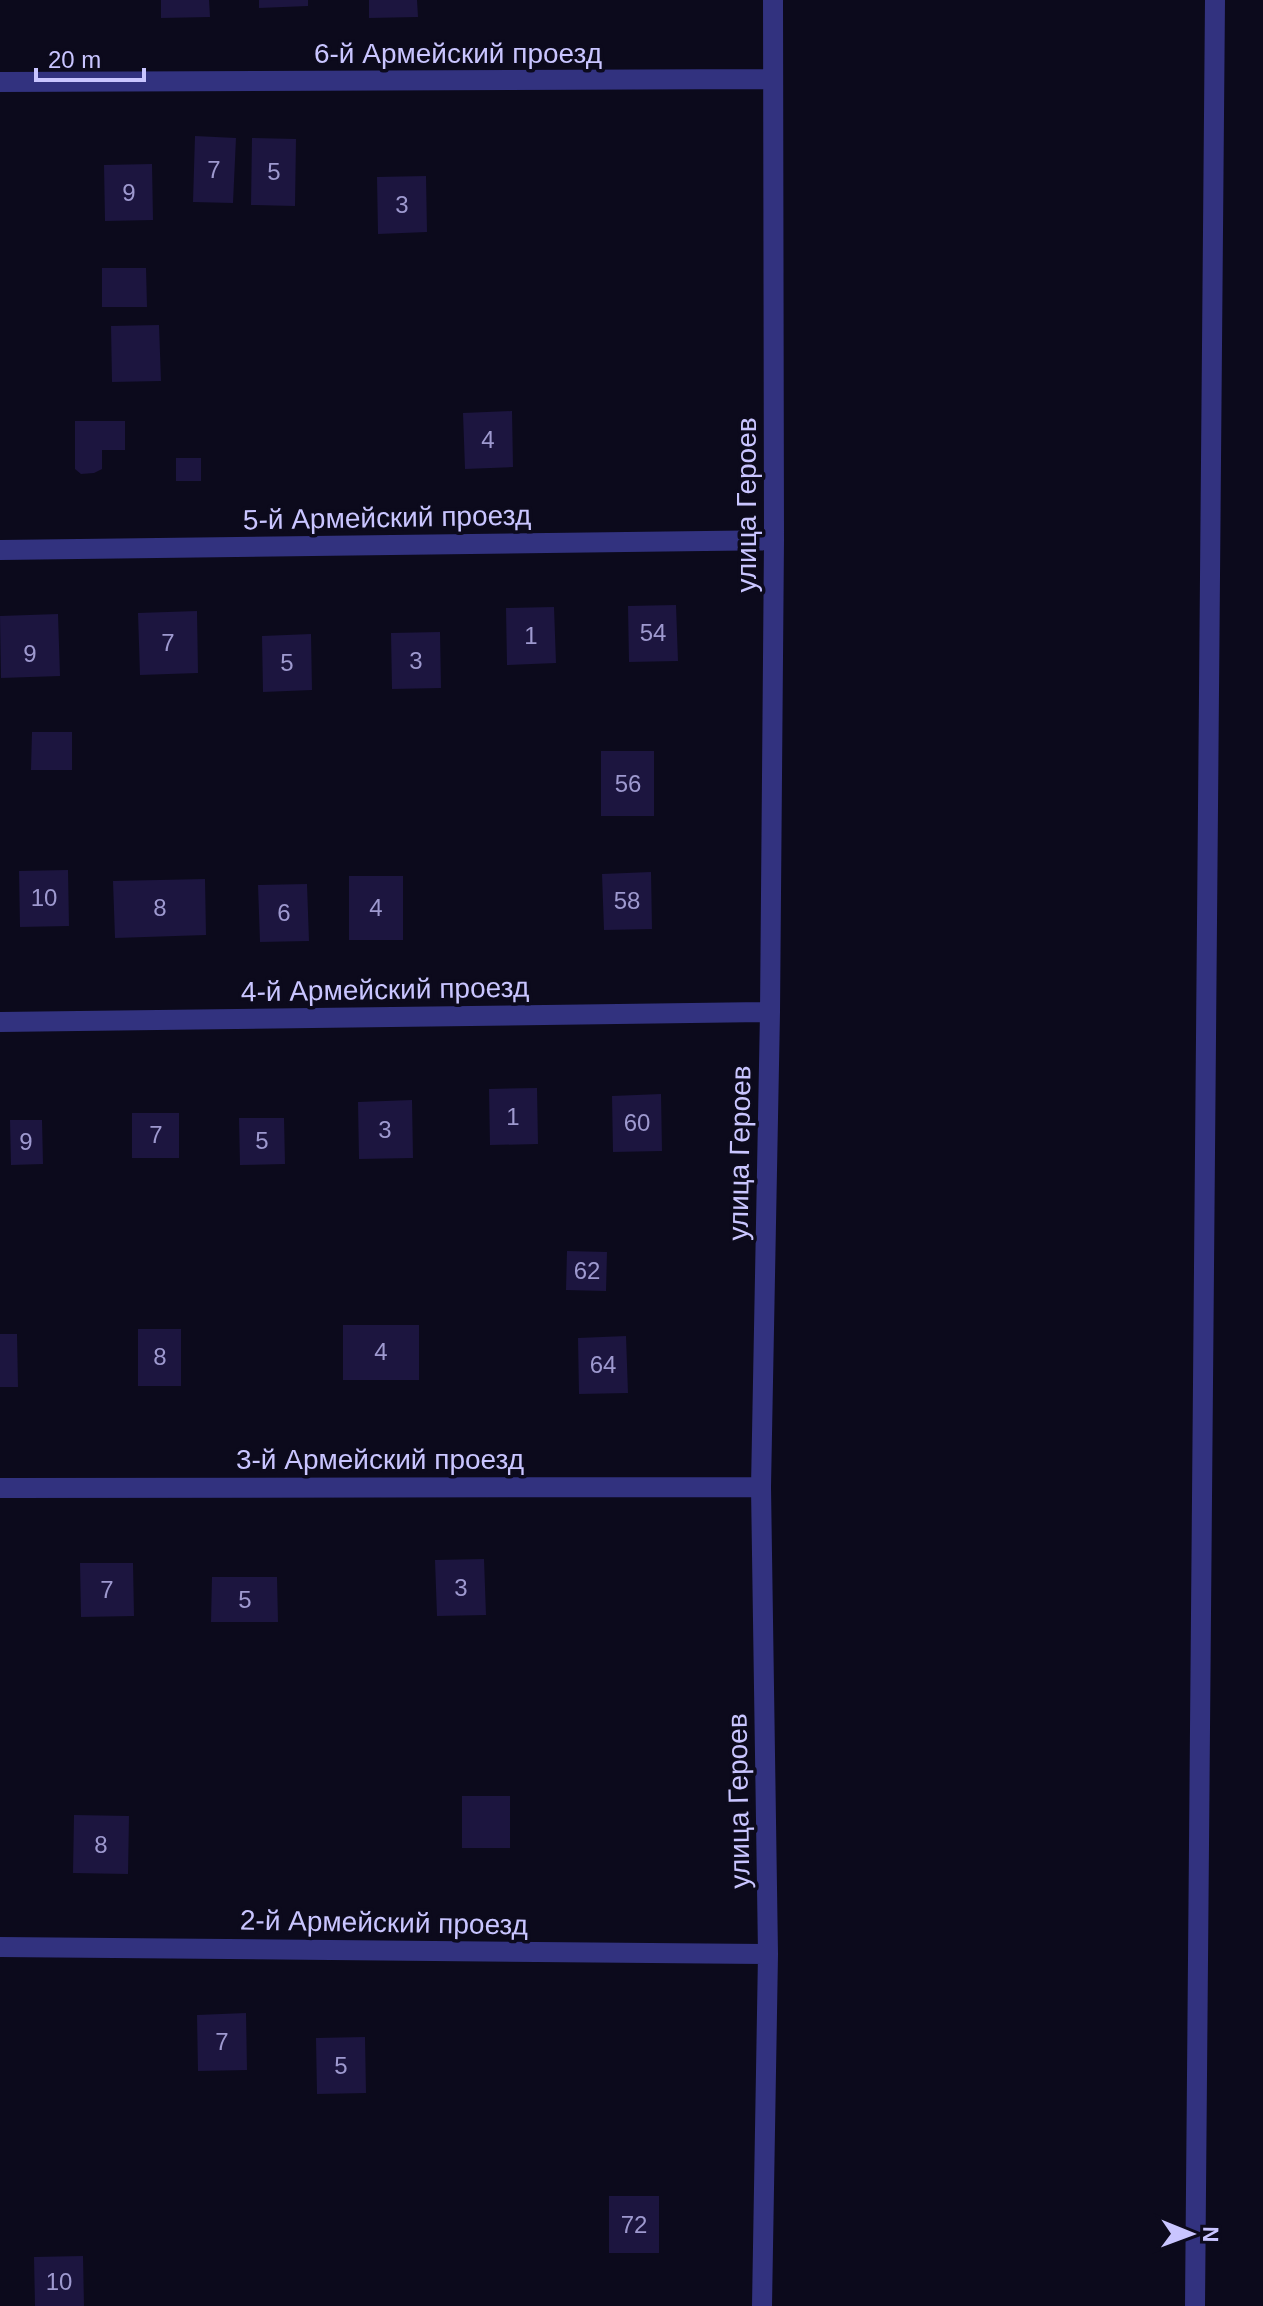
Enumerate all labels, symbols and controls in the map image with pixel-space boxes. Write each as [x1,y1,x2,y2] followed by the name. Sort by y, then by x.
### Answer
[36,32,144,82] scale bar
[314,38,602,69] street label: 6-й Армейский проезд
[48,46,101,73] text: 20 m
[207,156,221,183] house number: 7
[267,158,281,185] house number: 5
[122,179,136,206] house number: 9
[395,191,409,218] house number: 3
[731,417,762,593] street label: улица Героев
[481,426,495,453] house number: 4
[243,499,531,536] street label: 5-й Армейский проезд
[640,619,666,646] house number: 54
[524,622,538,649] house number: 1
[161,629,175,656] house number: 7
[23,640,37,667] house number: 9
[409,647,423,674] house number: 3
[280,649,294,676] house number: 5
[615,770,641,797] house number: 56
[31,884,57,911] house number: 10
[614,887,640,914] house number: 58
[153,894,167,921] house number: 8
[369,894,383,921] house number: 4
[277,899,291,926] house number: 6
[241,971,529,1008] street label: 4-й Армейский проезд
[722,1065,757,1241] street label: улица Героев
[506,1103,520,1130] house number: 1
[624,1109,650,1136] house number: 60
[378,1116,392,1143] house number: 3
[149,1121,163,1148] house number: 7
[255,1127,269,1154] house number: 5
[19,1128,33,1155] house number: 9
[574,1257,600,1284] house number: 62
[374,1338,388,1365] house number: 4
[153,1343,167,1370] house number: 8
[590,1351,616,1378] house number: 64
[236,1444,524,1475] street label: 3-й Армейский проезд
[454,1574,468,1601] house number: 3
[100,1576,114,1603] house number: 7
[238,1586,252,1613] house number: 5
[721,1713,756,1889] street label: улица Героев
[94,1831,108,1858] house number: 8
[240,1904,528,1941] street label: 2-й Армейский проезд
[215,2028,229,2055] house number: 7
[334,2052,348,2079] house number: 5
[1151,2194,1231,2274] north arrow
[621,2211,647,2238] house number: 72
[1198,2226,1223,2243] text: N
[46,2268,72,2295] house number: 10

